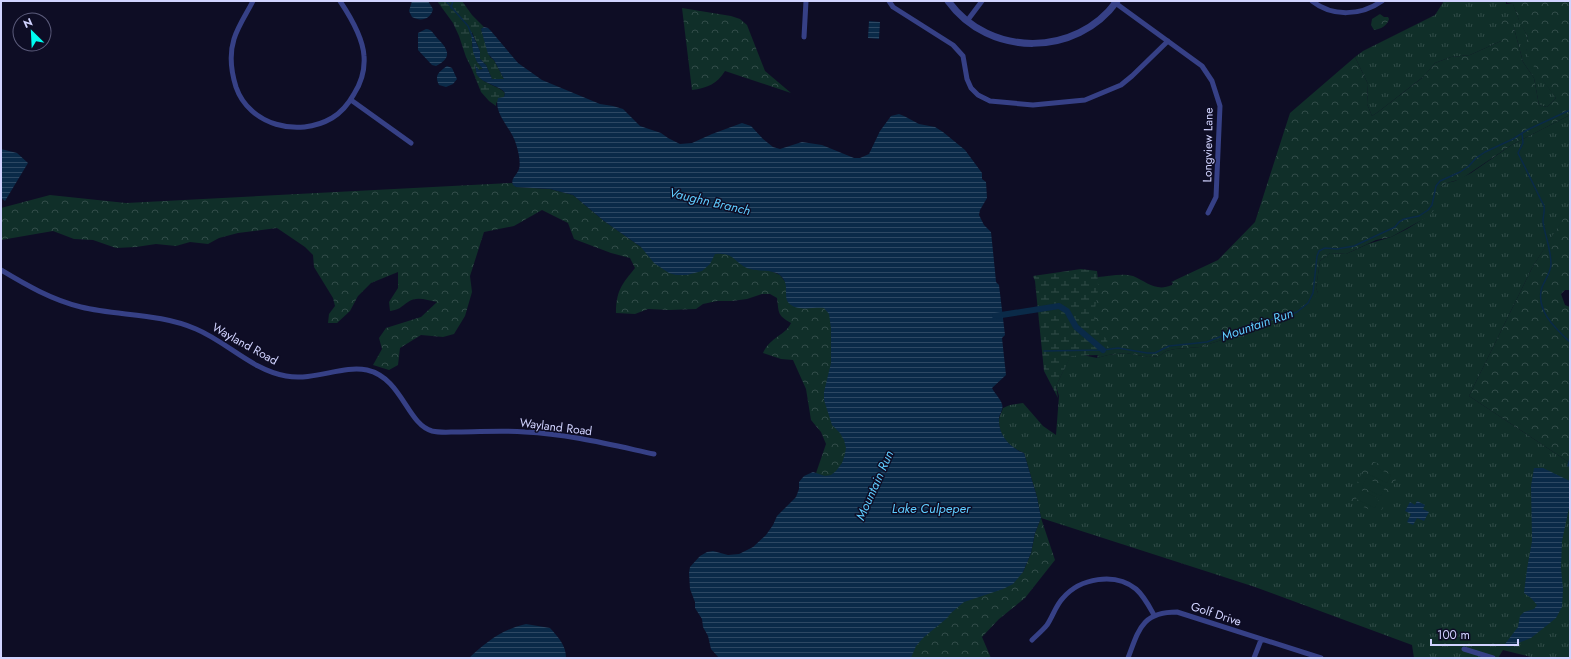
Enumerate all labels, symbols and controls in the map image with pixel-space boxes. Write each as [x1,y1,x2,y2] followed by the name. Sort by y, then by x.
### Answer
[12,12,52,52] north arrow
[21,14,35,32] text: N
[1198,107,1218,183] street label: Longview Lane
[667,183,753,220] water label: Vaughn Branch
[1219,303,1296,346] water label: Mountain Run
[209,318,281,370] street label: Wayland Road
[519,414,593,440] street label: Wayland Road
[851,447,898,523] water label: Mountain Run
[892,499,971,518] water label: Lake Culpeper
[1188,597,1244,631] street label: Golf Drive
[1431,621,1518,647] scale bar
[1437,626,1470,644] text: 100 m

